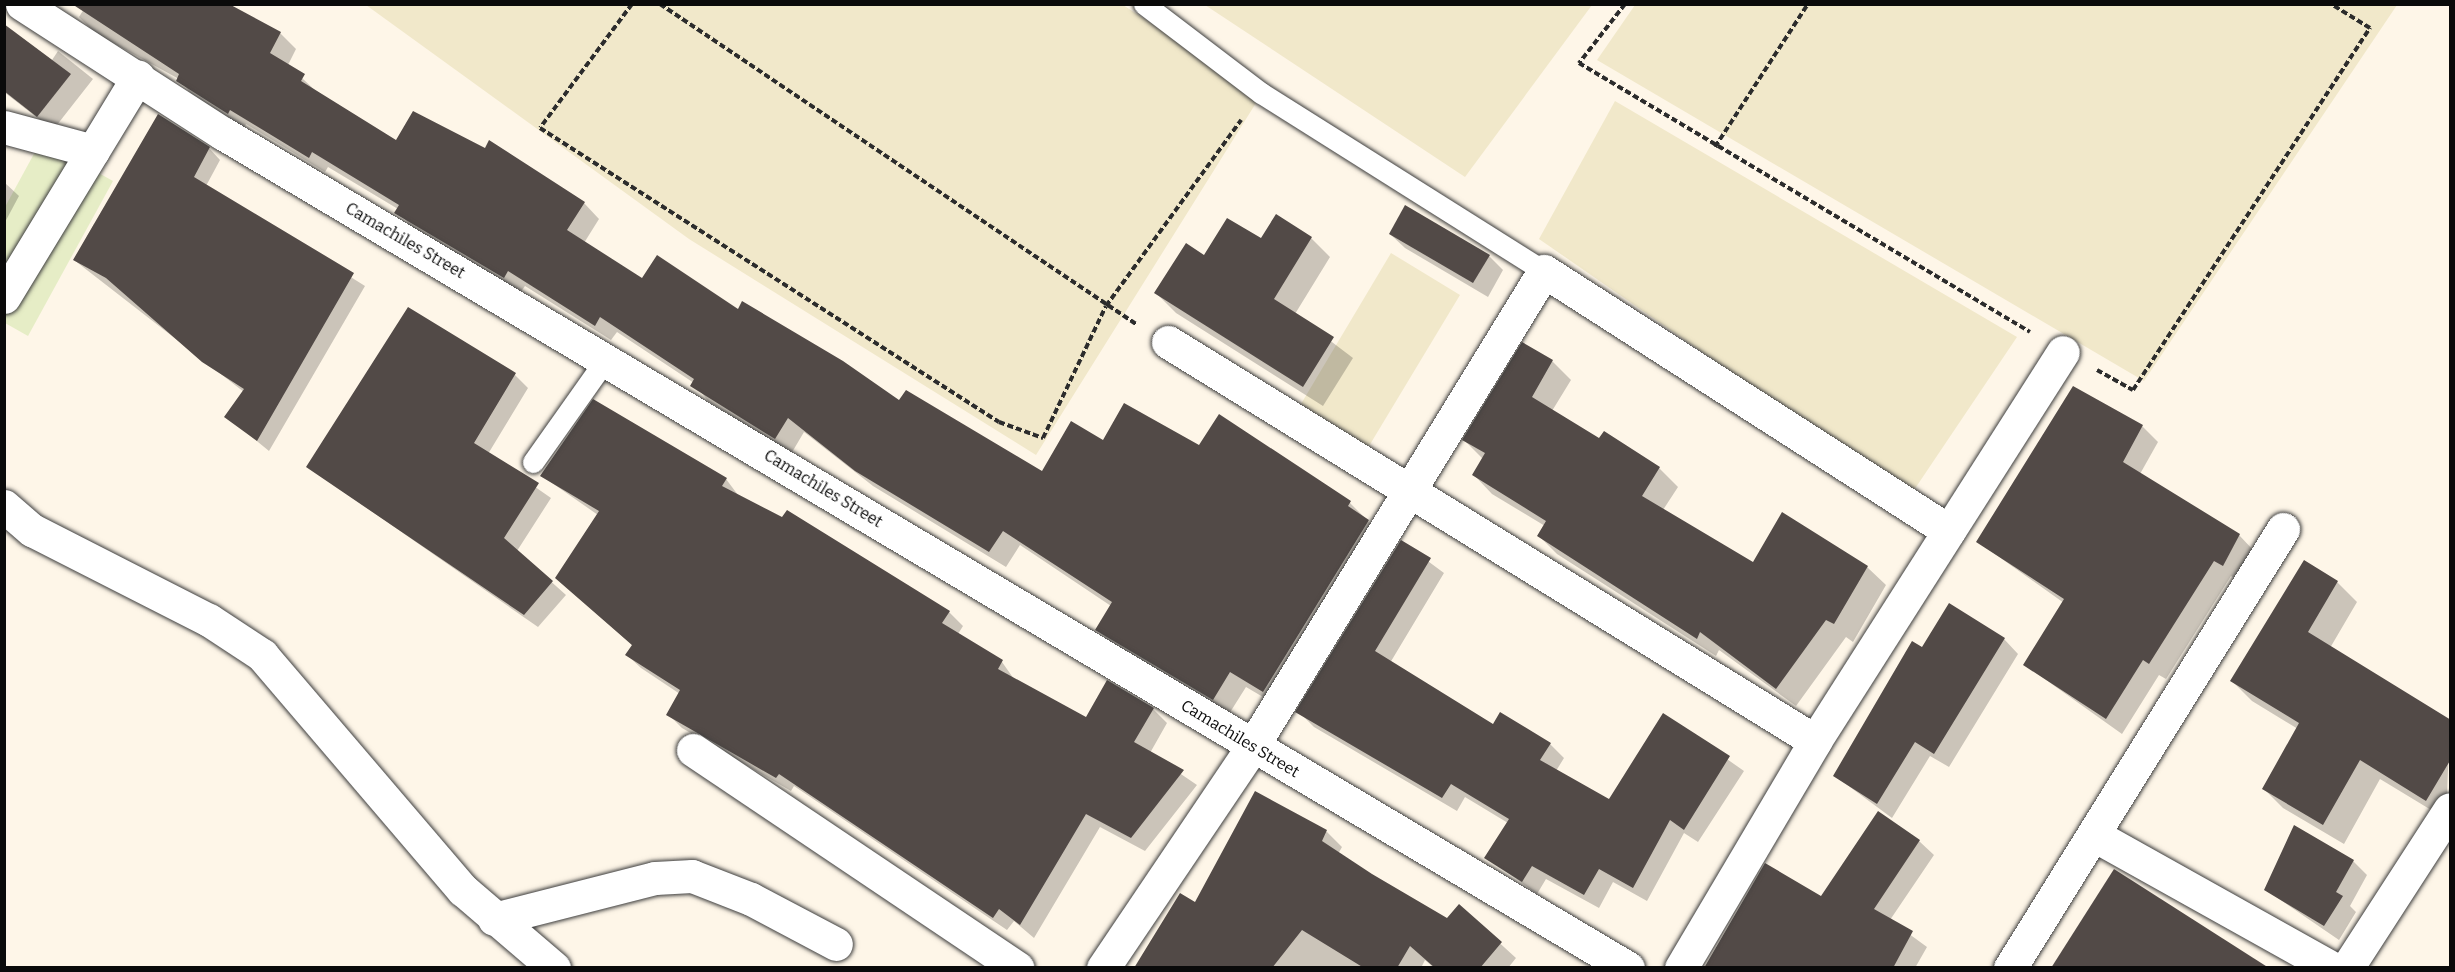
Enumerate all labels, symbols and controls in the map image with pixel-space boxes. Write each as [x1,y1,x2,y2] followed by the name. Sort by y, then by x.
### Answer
[342,199,468,283] street label: Camachiles Street
[760,446,886,532] street label: Camachiles Street
[1177,696,1303,782] street label: Camachiles Street

